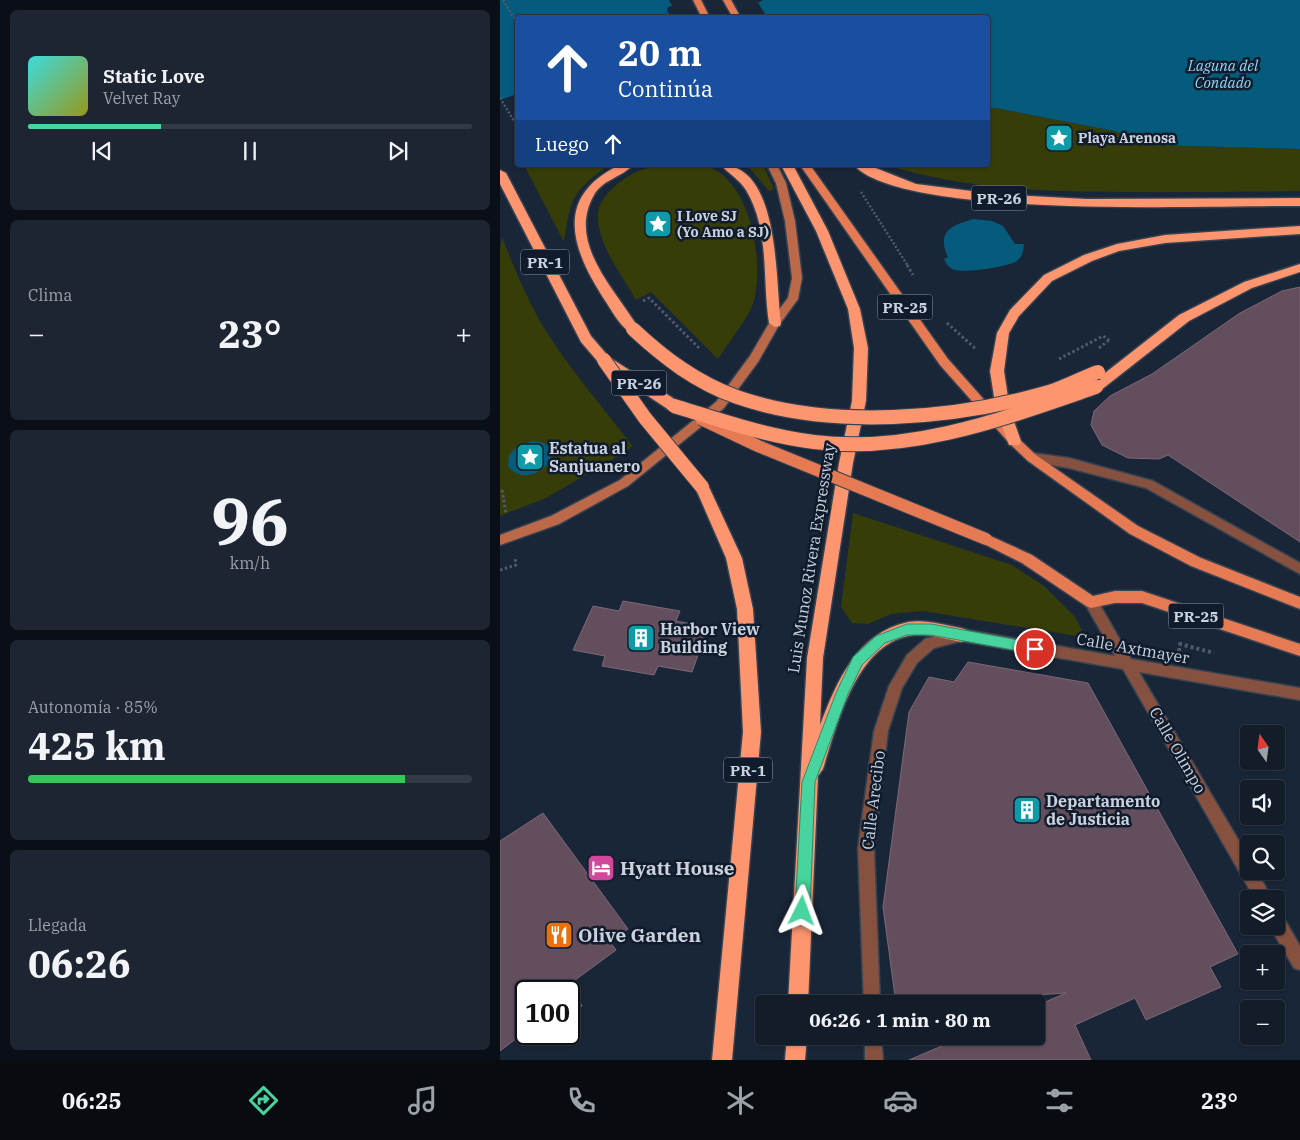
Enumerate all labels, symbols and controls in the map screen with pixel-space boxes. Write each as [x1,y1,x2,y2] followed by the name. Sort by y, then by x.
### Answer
[618,30,702,76] text: 20 m
[535,35,600,100] icon: ahead
[1187,56,1259,92] water label: Laguna del Condado
[103,64,205,88] text: Static Love
[618,74,713,103] text: Continúa
[103,88,180,108] text: Velvet Ray
[1044,123,1074,153] place icon: Playa Arenosa
[1078,129,1176,147] place label: Playa Arenosa
[599,130,627,158] icon: ahead
[535,132,589,156] text: Luego
[88,137,116,165] icon: previous
[236,137,264,165] icon: pause
[384,137,412,165] icon: next
[972,186,1026,210] road number: PR-26
[677,207,769,241] place label: I Love SJ (Yo Amo a SJ)
[643,209,673,239] place icon: I Love SJ (Yo Amo a SJ)
[521,250,569,274] road number: PR-1
[28,285,72,305] text: Clima
[878,294,932,320] road number: PR-25
[218,309,282,358] text: 23°
[28,315,45,352] text: −
[455,315,472,352] text: +
[612,370,666,396] road number: PR-26
[549,438,640,476] place label: Estatua al Sanjuanero
[783,441,839,674] street label: Luis Munoz Rivera Expressway
[515,442,545,472] place icon: Estatua al Sanjuanero
[211,478,289,563] text: 96
[230,553,270,573] text: km/h
[1168,604,1224,628] road number: PR-25
[660,619,760,657] place label: Harbor View Building
[626,623,656,653] building icon: Harbor View Building
[1014,628,1056,670] pin
[1075,628,1191,668] street label: Calle Axtmayer
[1021,635,1049,663] icon: arrive
[28,697,158,717] text: Autonomía · 85%
[1145,703,1211,797] street label: Calle Olimpo
[28,721,166,770] text: 425 km
[1240,725,1285,770] north arrow
[1240,725,1285,1045] map controls
[857,749,889,851] street label: Calle Arecibo
[724,758,772,782] road number: PR-1
[1240,780,1285,825] button: sound
[1046,791,1160,829] place label: Departamento de Justicia
[1012,795,1042,825] building icon: Departamento de Justicia
[1240,835,1285,880] button: search
[586,853,616,883] hotel icon: Hyatt House
[620,856,735,880] place label: Hyatt House
[775,884,827,936] position arrow
[1240,890,1285,935] button: layers
[28,915,87,935] text: Llegada
[544,920,574,950] restaurant icon: Olive Garden
[578,923,701,947] place label: Olive Garden
[28,939,131,988] text: 06:26
[1240,945,1285,990] button: +
[515,980,580,1045] speed limit sign: 100
[1240,1000,1285,1045] button: −
[809,1008,991,1032] text: 06:26 · 1 min · 80 m
[246,1083,281,1118] icon: directions
[405,1083,440,1118] icon: music
[564,1083,599,1118] icon: phone
[723,1083,758,1118] icon: climate
[883,1083,918,1118] icon: car
[1042,1083,1077,1118] icon: filters
[62,1086,122,1115] text: 06:25
[1201,1086,1238,1115] text: 23°

